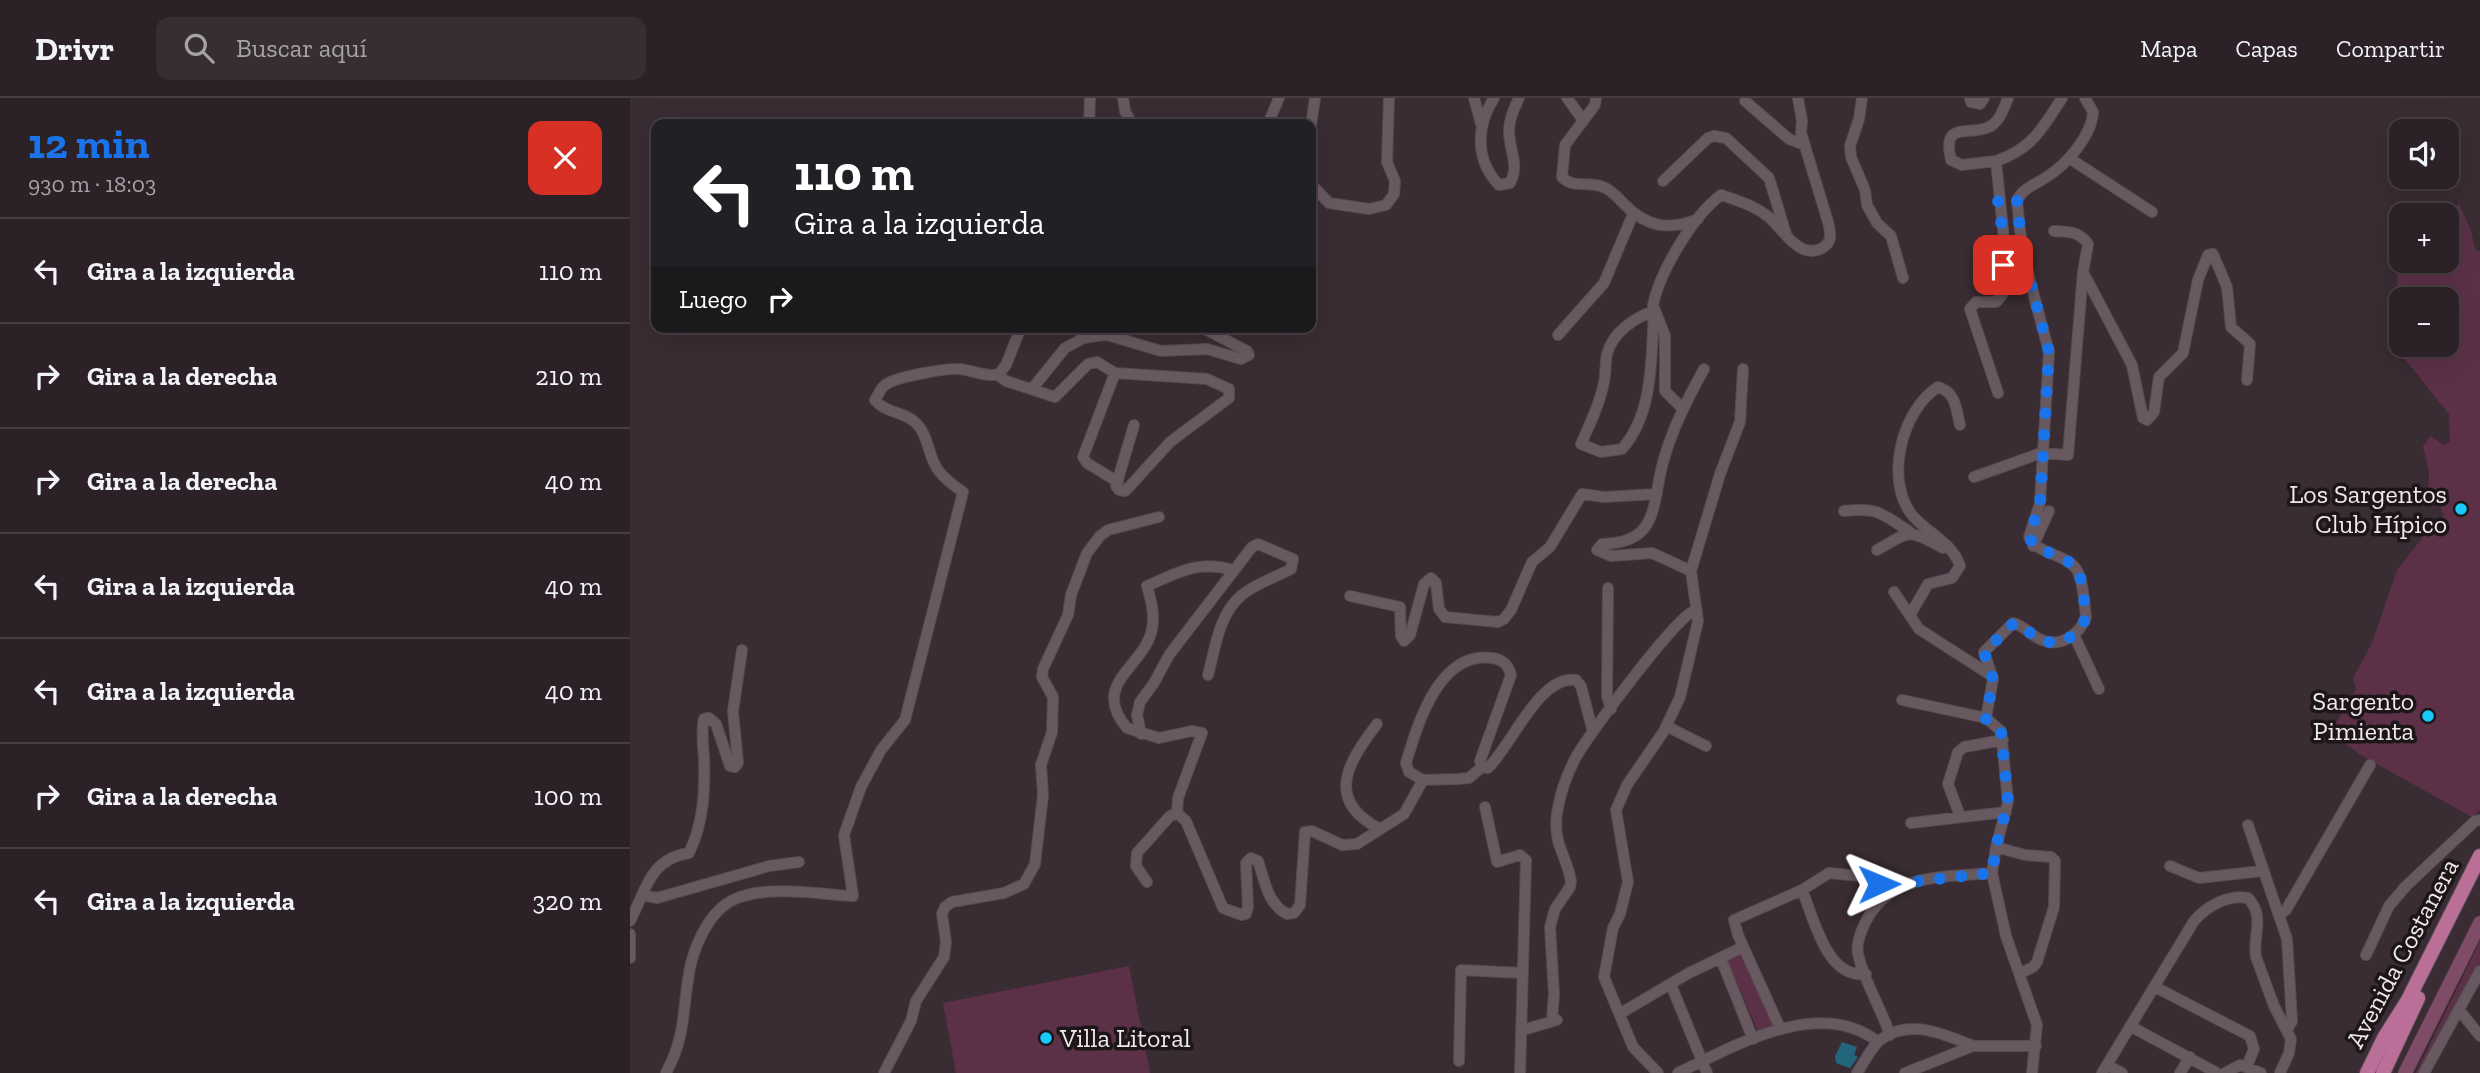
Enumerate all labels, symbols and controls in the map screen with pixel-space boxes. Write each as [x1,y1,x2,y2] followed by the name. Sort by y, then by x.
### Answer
[156,17,646,80] search box
[35,29,114,68] text: Drivr
[180,29,218,67] icon: search
[236,32,367,64] text: Buscar aquí
[2140,34,2197,63] text: Mapa
[2235,34,2298,63] text: Capas
[2336,34,2445,63] text: Compartir
[28,118,150,169] text: 12 min
[2389,119,2459,357] map controls
[2389,119,2459,189] button: sound
[528,121,602,195] button: close
[794,144,914,203] text: 110 m
[679,147,770,238] icon: left
[28,170,156,198] text: 930 m · 18:03
[2389,203,2459,273] button: +
[794,204,1045,242] text: Gira a la izquierda
[1973,235,2033,295] pin
[1984,246,2022,284] icon: arrive
[28,252,66,290] icon: left
[87,255,295,287] text: Gira a la izquierda
[539,255,602,287] text: 110 m
[761,280,799,318] icon: right
[679,283,747,315] text: Luego
[2389,287,2459,357] button: −
[28,357,66,395] icon: right
[87,360,277,392] text: Gira a la derecha
[535,360,602,392] text: 210 m
[28,462,66,500] icon: right
[87,465,277,497] text: Gira a la derecha
[545,465,602,497] text: 40 m
[2289,478,2447,540] place label: Los Sargentos Club Hípico
[2453,501,2469,517] marker: Los Sargentos Club Hípico
[28,567,66,605] icon: left
[87,570,295,602] text: Gira a la izquierda
[545,570,602,602] text: 40 m
[28,672,66,710] icon: left
[87,675,295,707] text: Gira a la izquierda
[545,675,602,707] text: 40 m
[2312,685,2414,747] place label: Sargento Pimienta
[2420,708,2436,724] marker: Sargento Pimienta
[28,777,66,815] icon: right
[87,780,277,812] text: Gira a la derecha
[534,780,602,812] text: 100 m
[1842,847,1916,921] position arrow
[2339,852,2466,1053] street label: Avenida Costanera
[28,882,66,920] icon: left
[87,885,295,917] text: Gira a la izquierda
[533,885,602,917] text: 320 m
[1059,1022,1191,1054] place label: Villa Litoral
[1038,1030,1054,1046] marker: Villa Litoral

